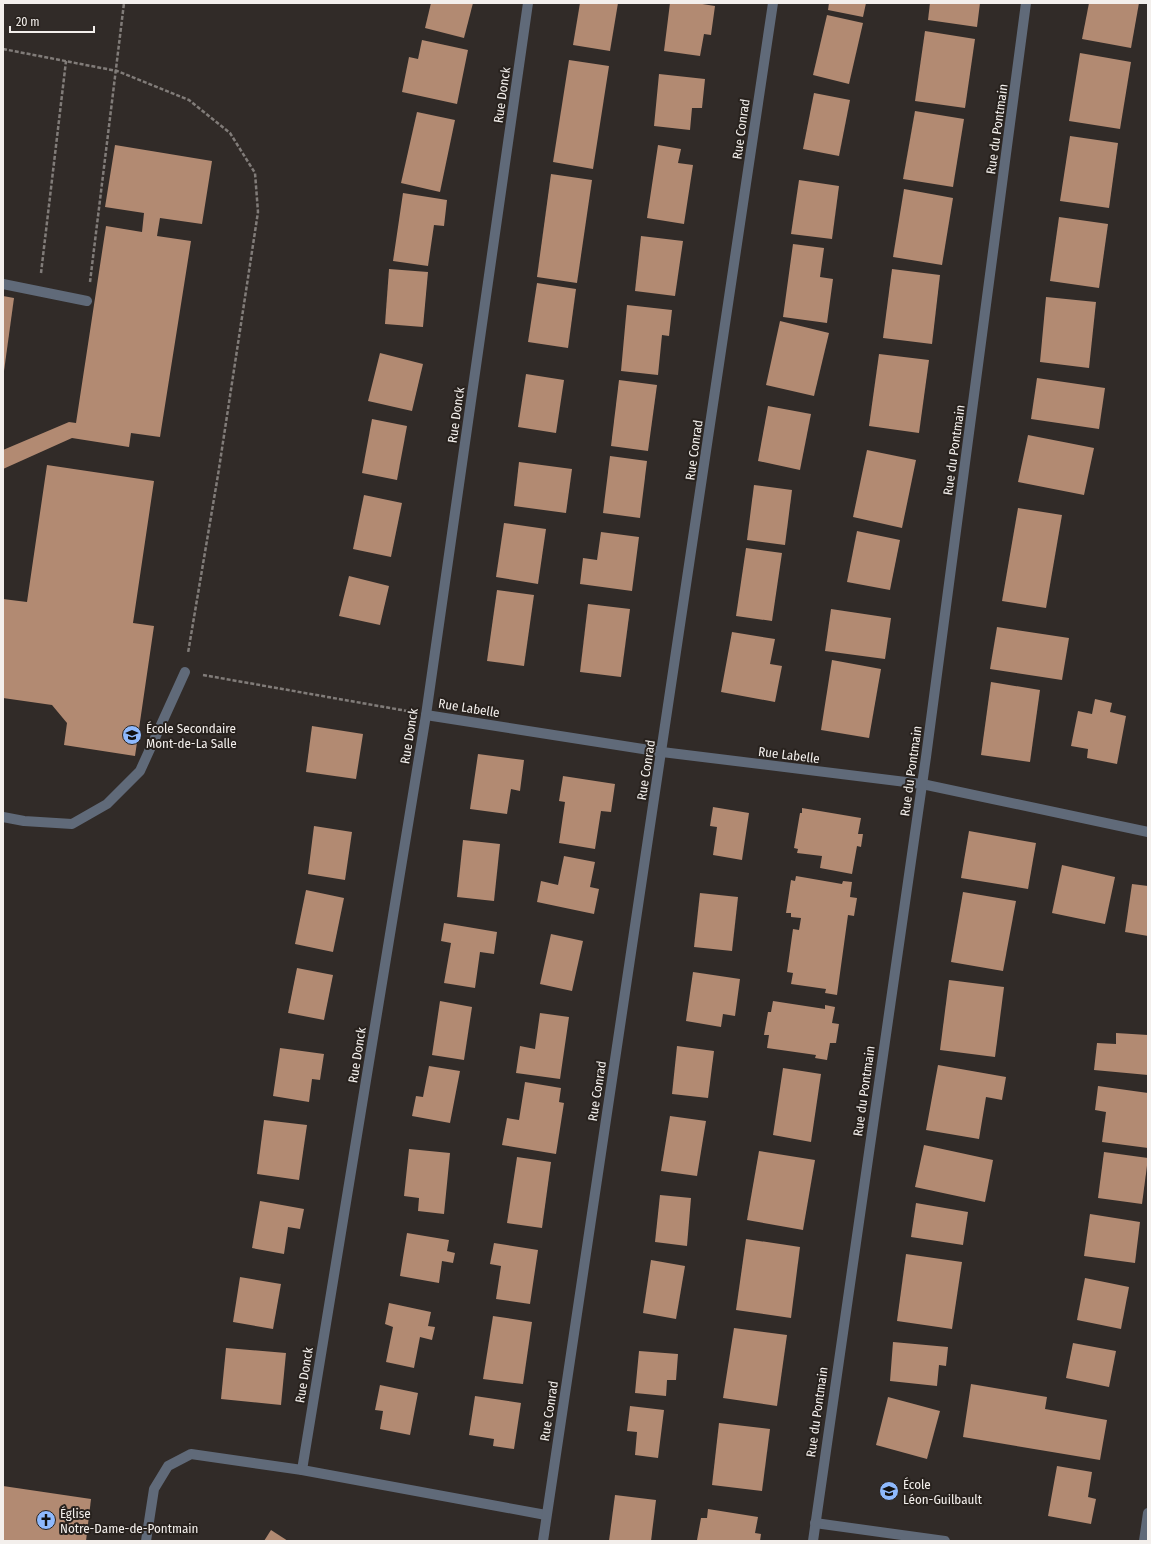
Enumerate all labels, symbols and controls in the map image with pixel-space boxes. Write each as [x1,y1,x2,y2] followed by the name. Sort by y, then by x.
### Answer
[10,8,94,34] scale bar
[16,15,40,29] text: 20 m
[491,65,513,124] street label: Rue Donck
[983,83,1011,175] street label: Rue du Pontmain
[729,98,753,160] street label: Rue Conrad
[445,385,467,444] street label: Rue Donck
[940,404,968,496] street label: Rue du Pontmain
[682,419,706,481] street label: Rue Conrad
[437,696,501,720] street label: Rue Labelle
[397,706,421,765] street label: Rue Donck
[146,721,237,751] place label: École Secondaire Mont-de-La Salle
[121,724,143,746] school or university icon: École Secondaire Mont-de-La Salle
[897,725,925,817] street label: Rue du Pontmain
[634,739,658,801] street label: Rue Conrad
[757,744,821,766] street label: Rue Labelle
[345,1025,369,1084] street label: Rue Donck
[850,1045,878,1137] street label: Rue du Pontmain
[585,1060,609,1122] street label: Rue Conrad
[292,1345,316,1404] street label: Rue Donck
[803,1366,831,1458] street label: Rue du Pontmain
[537,1380,561,1442] street label: Rue Conrad
[903,1477,983,1507] place label: École Léon-Guilbault
[878,1480,900,1502] school or university icon: École Léon-Guilbault
[60,1506,198,1536] place label: Église Notre-Dame-de-Pontmain
[35,1509,57,1531] church icon: Église Notre-Dame-de-Pontmain

